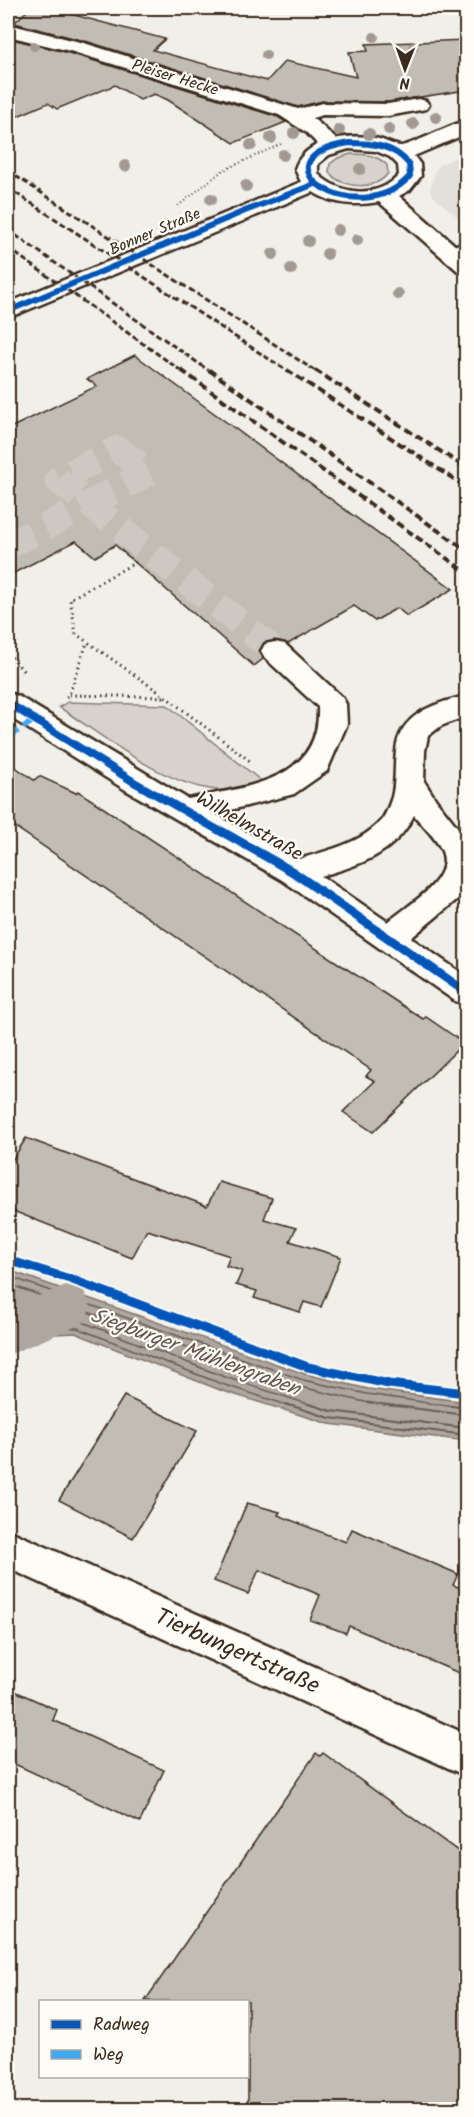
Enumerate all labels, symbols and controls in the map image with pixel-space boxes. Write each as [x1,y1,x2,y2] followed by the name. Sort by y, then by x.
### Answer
[375,39,435,99] north arrow
[129,53,221,103] street label: Pleiser Hecke
[399,70,410,95] text: N
[105,201,205,263] street label: Bonner Straße
[190,783,308,871] street label: Wilhelmstraße
[86,1300,306,1407] water label: Siegburger Mühlengraben
[148,1598,326,1706] street label: Tierbungertstraße
[39,2000,249,2078] legend
[93,2011,150,2040] text: Radweg
[93,2041,124,2070] text: Weg

